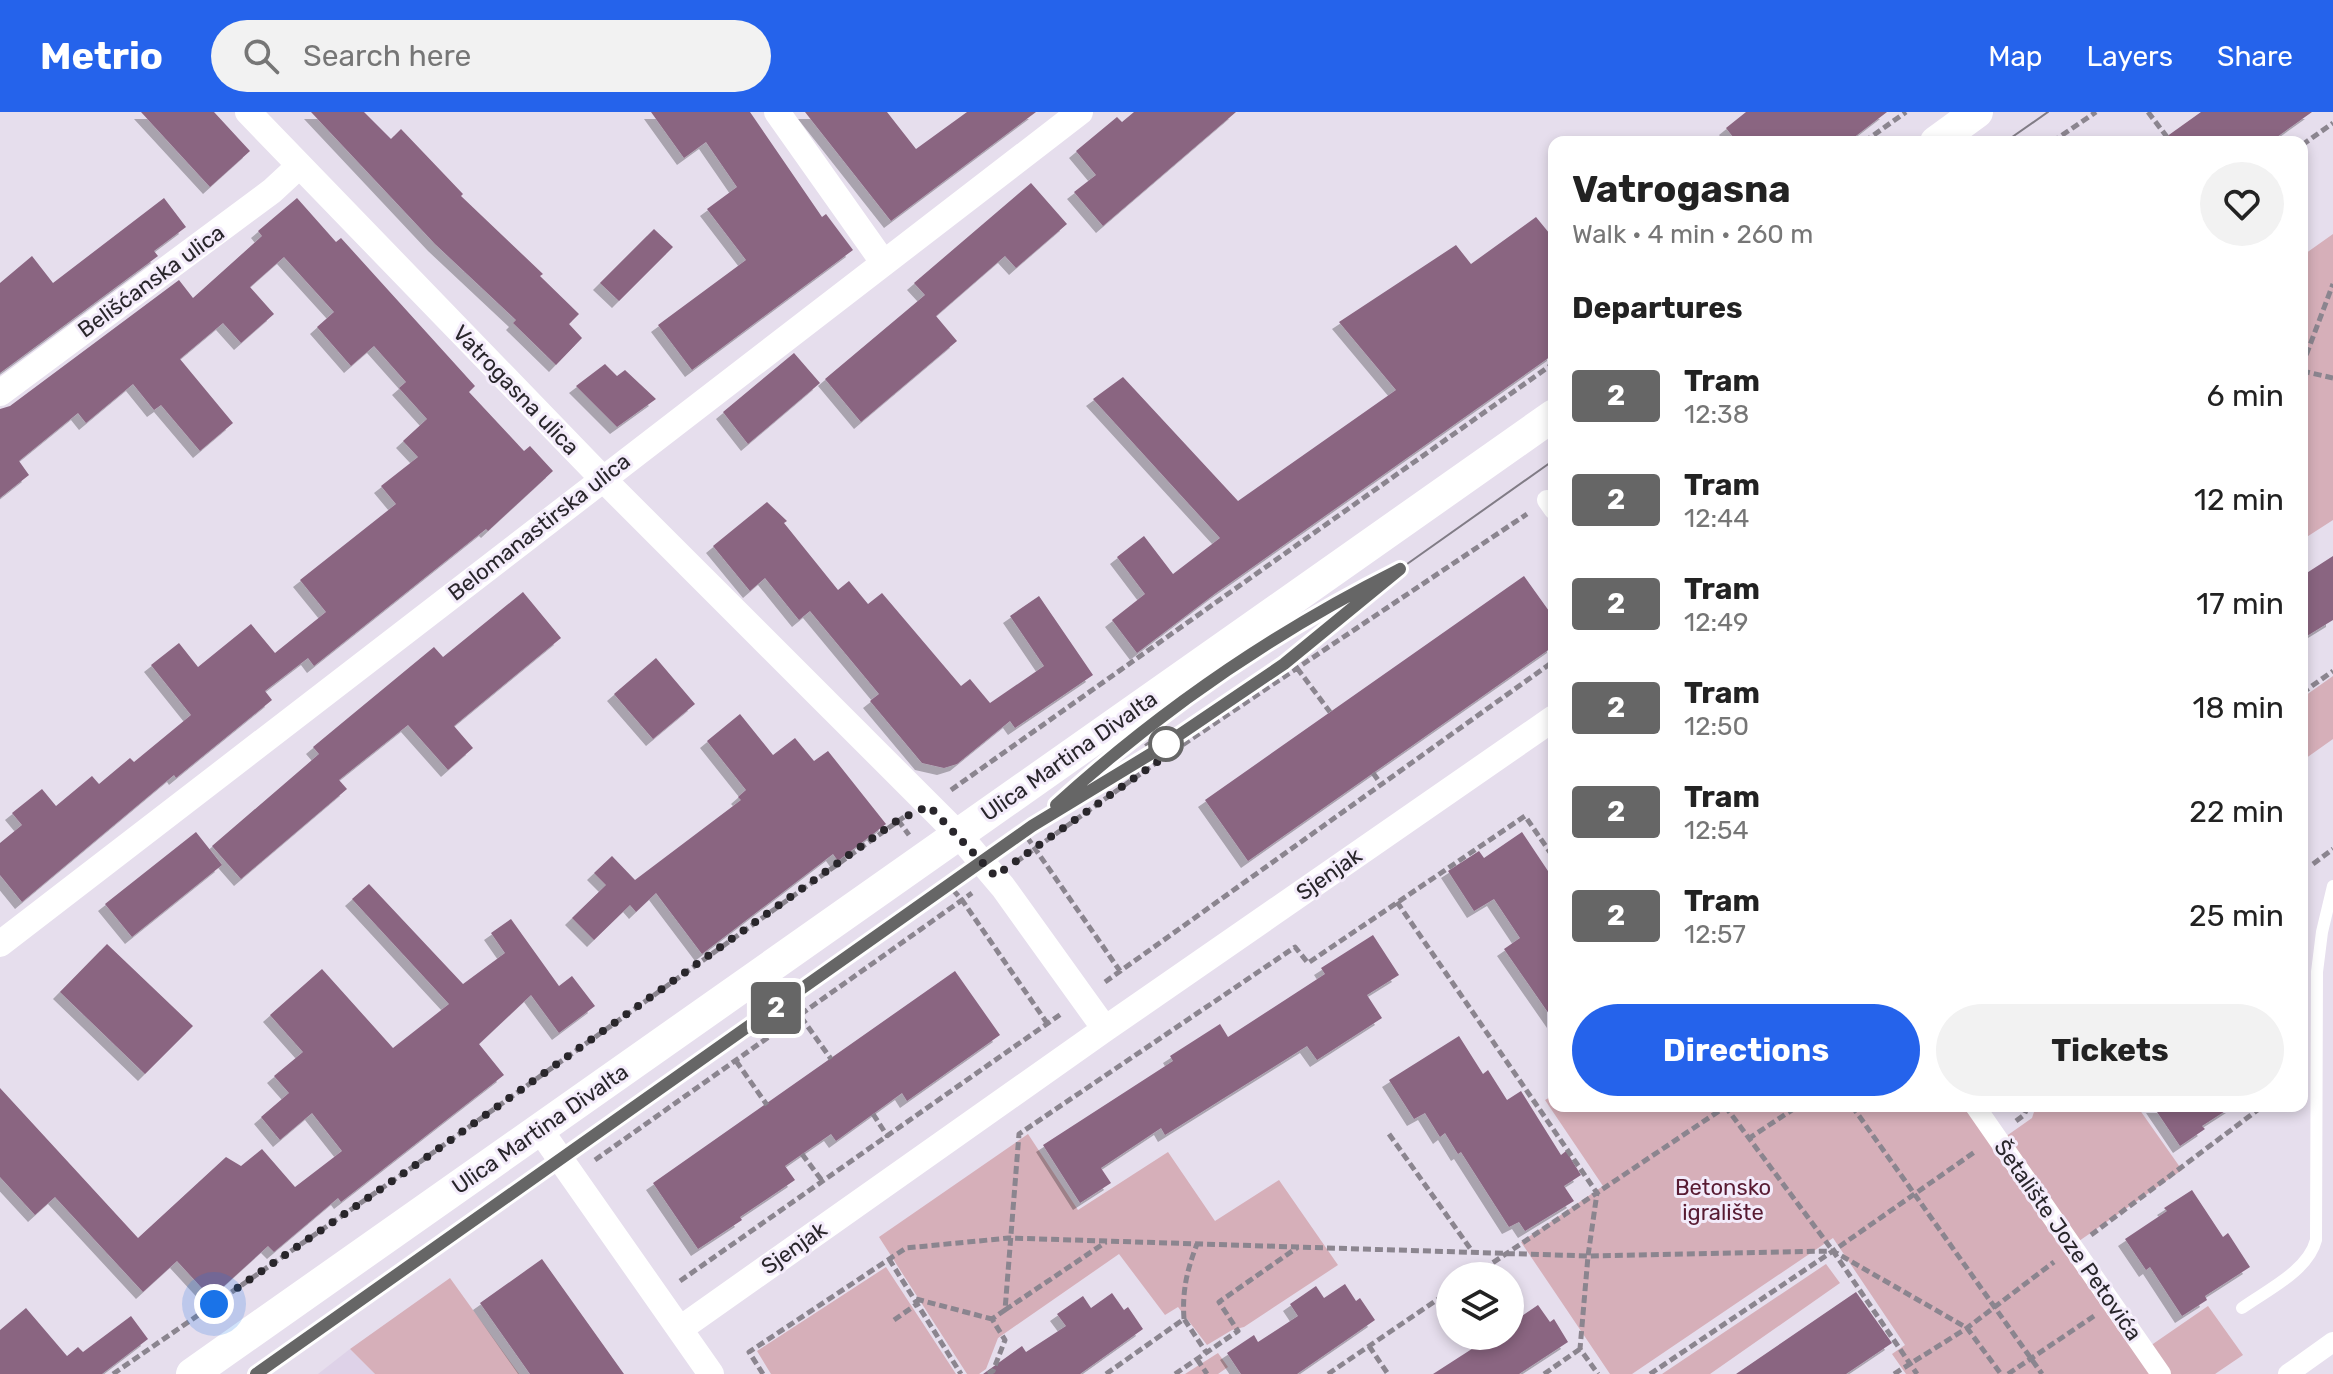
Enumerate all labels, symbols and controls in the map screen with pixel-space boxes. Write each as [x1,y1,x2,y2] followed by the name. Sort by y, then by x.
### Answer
[211,20,771,92] search box
[40,33,163,79] text: Metrio
[239,34,283,78] icon: search
[303,38,471,74] text: Search here
[1988,40,2043,73] text: Map
[2087,40,2173,73] text: Layers
[2217,40,2293,73] text: Share
[2200,162,2284,246] button: heart
[1572,166,1791,212] text: Vatrogasna
[72,219,230,343] street label: Belišćanska ulica
[1572,219,1813,250] text: Walk · 4 min · 260 m
[1572,290,1743,326] text: Departures
[447,319,585,461] street label: Vatrogasna ulica
[1684,363,1760,399] text: Tram
[2206,378,2284,414] text: 6 min
[1607,379,1625,412] text: 2
[1684,399,1749,430] text: 12:38
[443,447,635,607] street label: Belomanastirska ulica
[1684,467,1760,503] text: Tram
[2194,482,2284,518] text: 12 min
[1607,483,1625,516] text: 2
[1684,503,1749,534] text: 12:44
[1684,571,1760,607] text: Tram
[2196,586,2284,622] text: 17 min
[1607,587,1625,620] text: 2
[1684,607,1748,638] text: 12:49
[1684,675,1760,711] text: Tram
[976,685,1162,827] street label: Ulica Martina Divalta
[2193,690,2284,726] text: 18 min
[1607,691,1625,724] text: 2
[1684,711,1749,742] text: 12:50
[1149,727,1183,761] unlabelled marker
[1684,779,1760,815] text: Tram
[2189,794,2284,830] text: 22 min
[1607,795,1625,828] text: 2
[1684,815,1749,846] text: 12:54
[1291,841,1368,906] street label: Sjenjak
[1684,883,1760,919] text: Tram
[2189,898,2284,934] text: 25 min
[1607,899,1625,932] text: 2
[1684,919,1746,950] text: 12:57
[750,982,802,1034] line badge: 2
[767,991,785,1024] text: 2
[1572,1004,1920,1096] button: Directions
[1936,1004,2284,1096] button: Tickets
[447,1058,633,1200] street label: Ulica Martina Divalta
[1988,1134,2148,1346] street label: Šetalište Joze Petovića
[1675,1174,1771,1226] park label: Betonsko igralište
[756,1215,833,1280] street label: Sjenjak
[1436,1262,1524,1350] map controls
[1436,1262,1524,1350] button: layers
[194,1284,234,1324] your location

